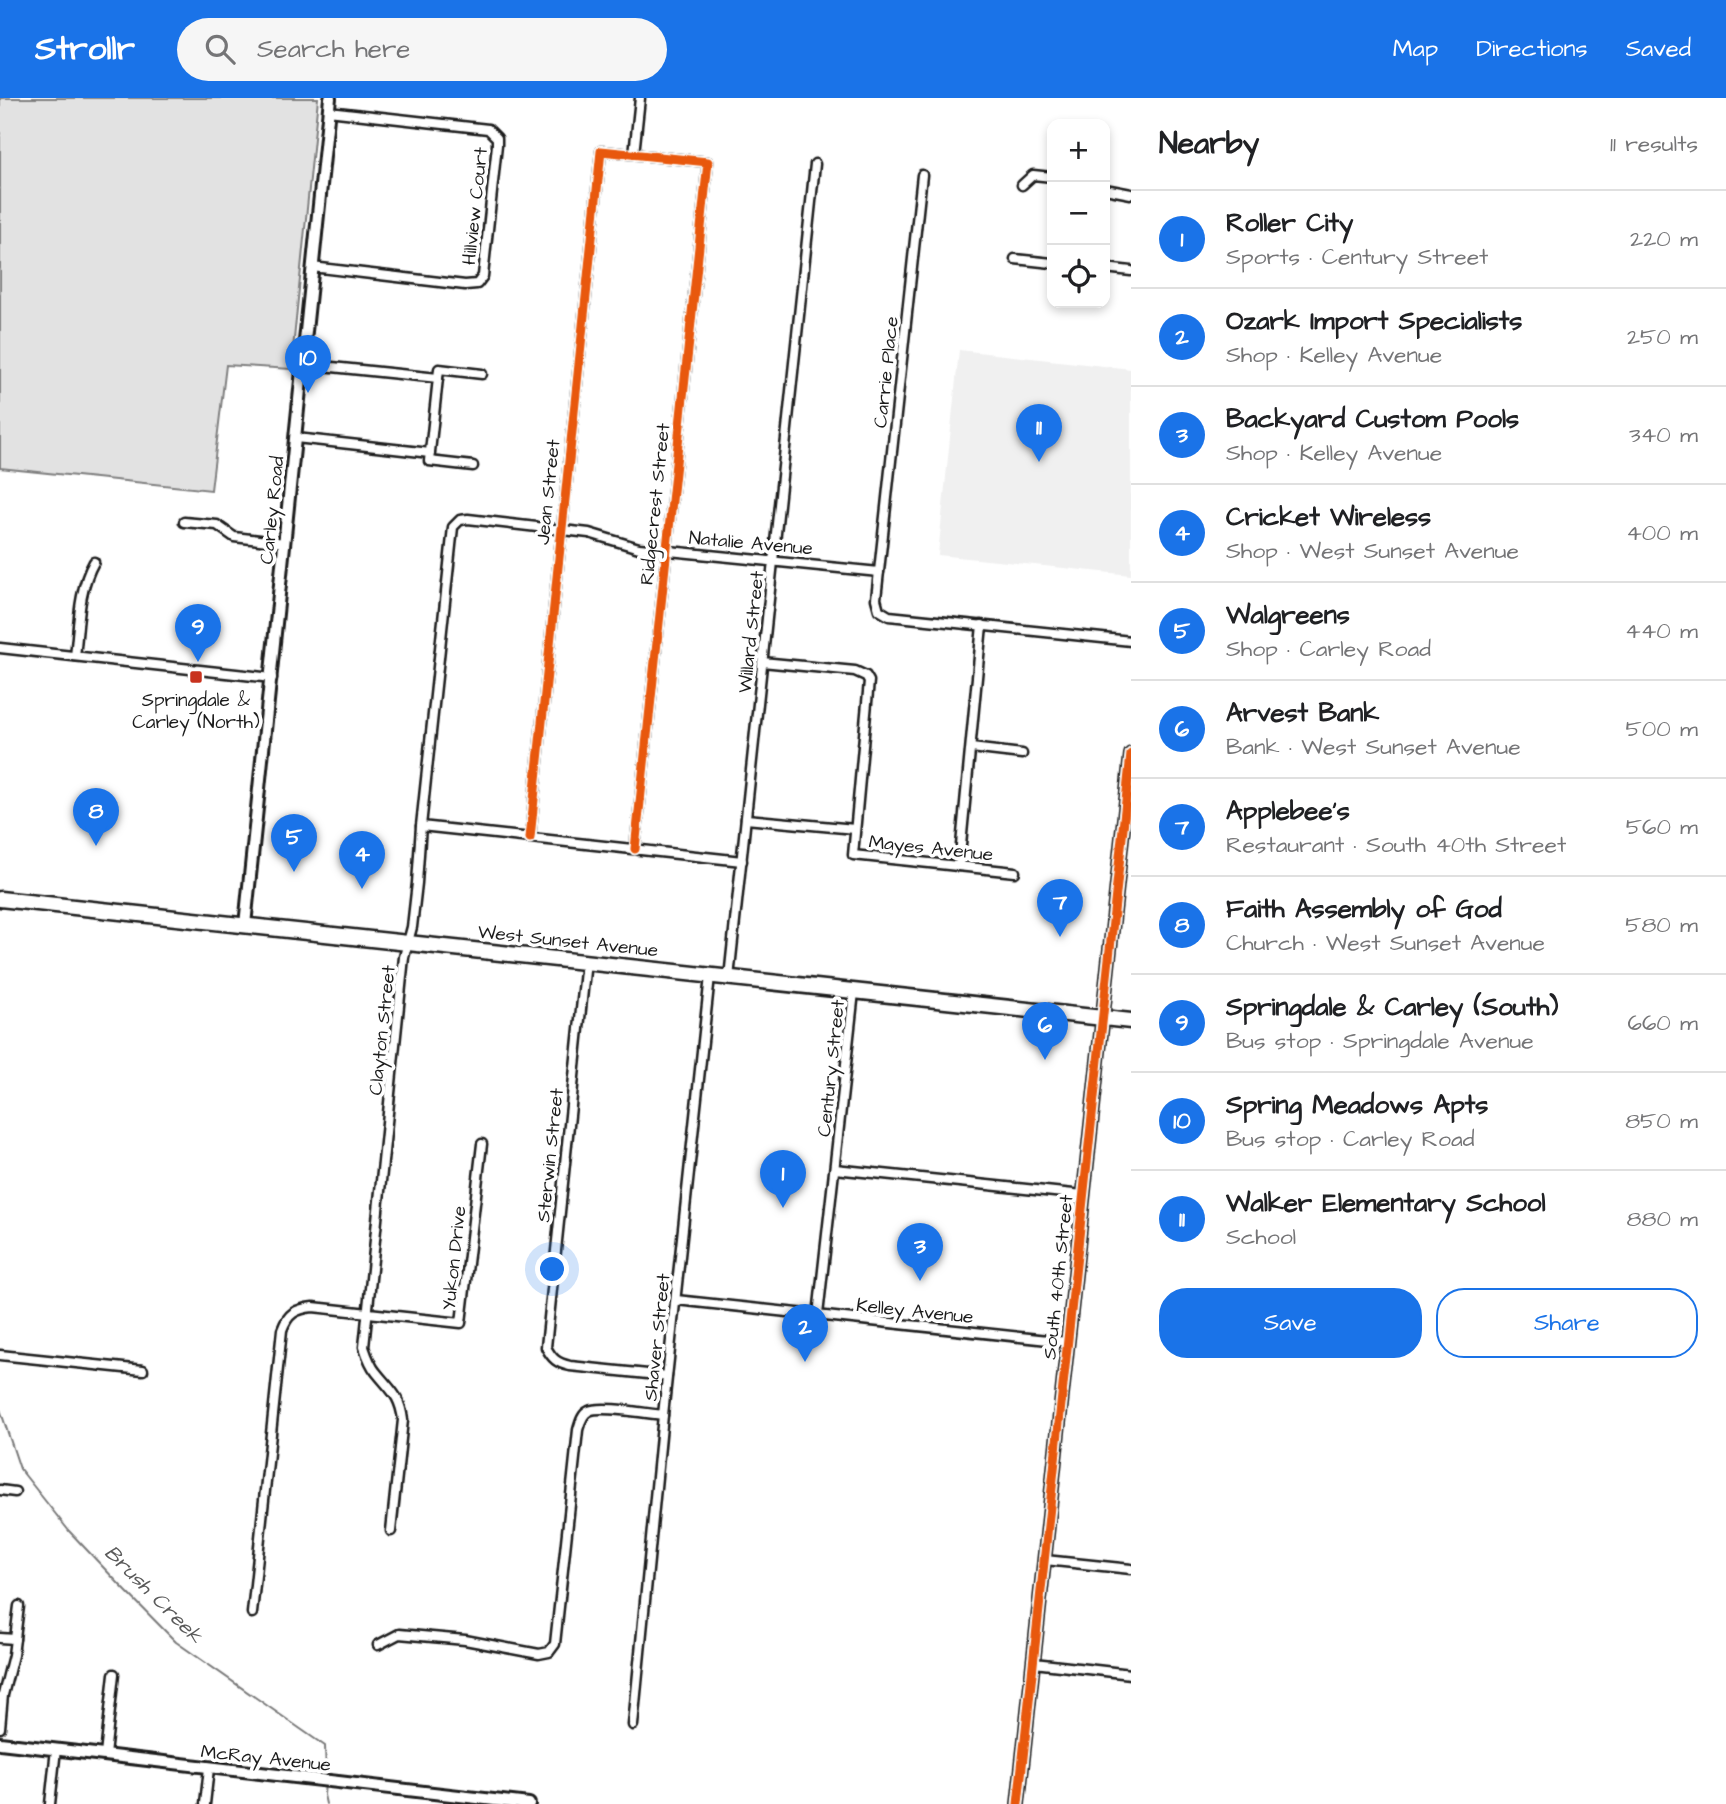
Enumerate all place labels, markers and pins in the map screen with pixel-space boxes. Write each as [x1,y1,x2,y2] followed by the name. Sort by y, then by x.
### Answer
[285,335,331,393] pin: 10
[1016,404,1062,462] pin: 11
[175,604,221,662] pin: 9
[188,669,204,685] marker: Springdale & Carley (North)
[132,687,260,737] place label: Springdale & Carley (North)
[73,788,119,846] pin: 8
[271,814,317,872] pin: 5
[339,831,385,889] pin: 4
[1037,879,1083,937] pin: 7
[1022,1002,1068,1060] pin: 6
[760,1150,806,1208] pin: 1
[897,1223,943,1281] pin: 3
[782,1304,828,1362] pin: 2

